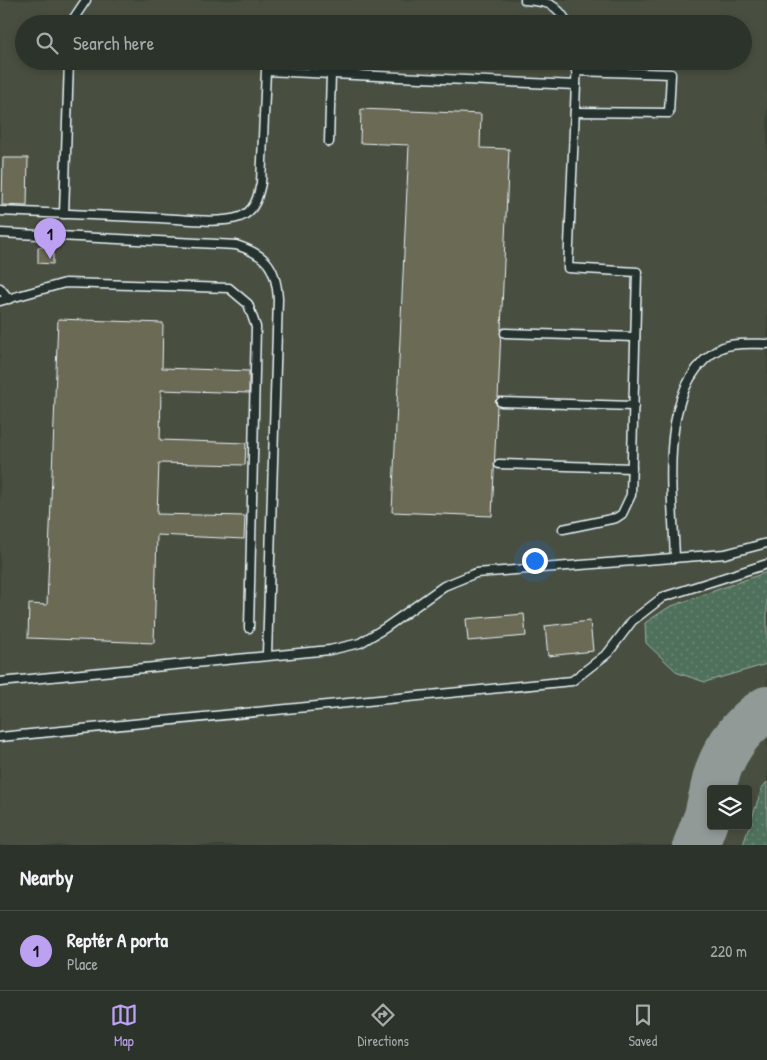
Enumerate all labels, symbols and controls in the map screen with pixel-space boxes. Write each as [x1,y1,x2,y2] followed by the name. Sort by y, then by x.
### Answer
[15,15,752,70] search box
[33,29,61,57] icon: search
[73,30,154,56] text: Search here
[34,218,66,259] pin: 1
[522,548,548,574] your location
[707,785,752,830] map controls
[707,785,752,830] button: layers
[20,863,73,892] text: Nearby
[67,927,168,953] text: Reptér A porta
[33,940,39,962] text: 1
[710,940,747,962] text: 220 m
[67,953,98,975] text: Place
[110,1001,138,1050] tab: Map
[357,1001,409,1050] tab: Directions
[629,1001,657,1050] tab: Saved

